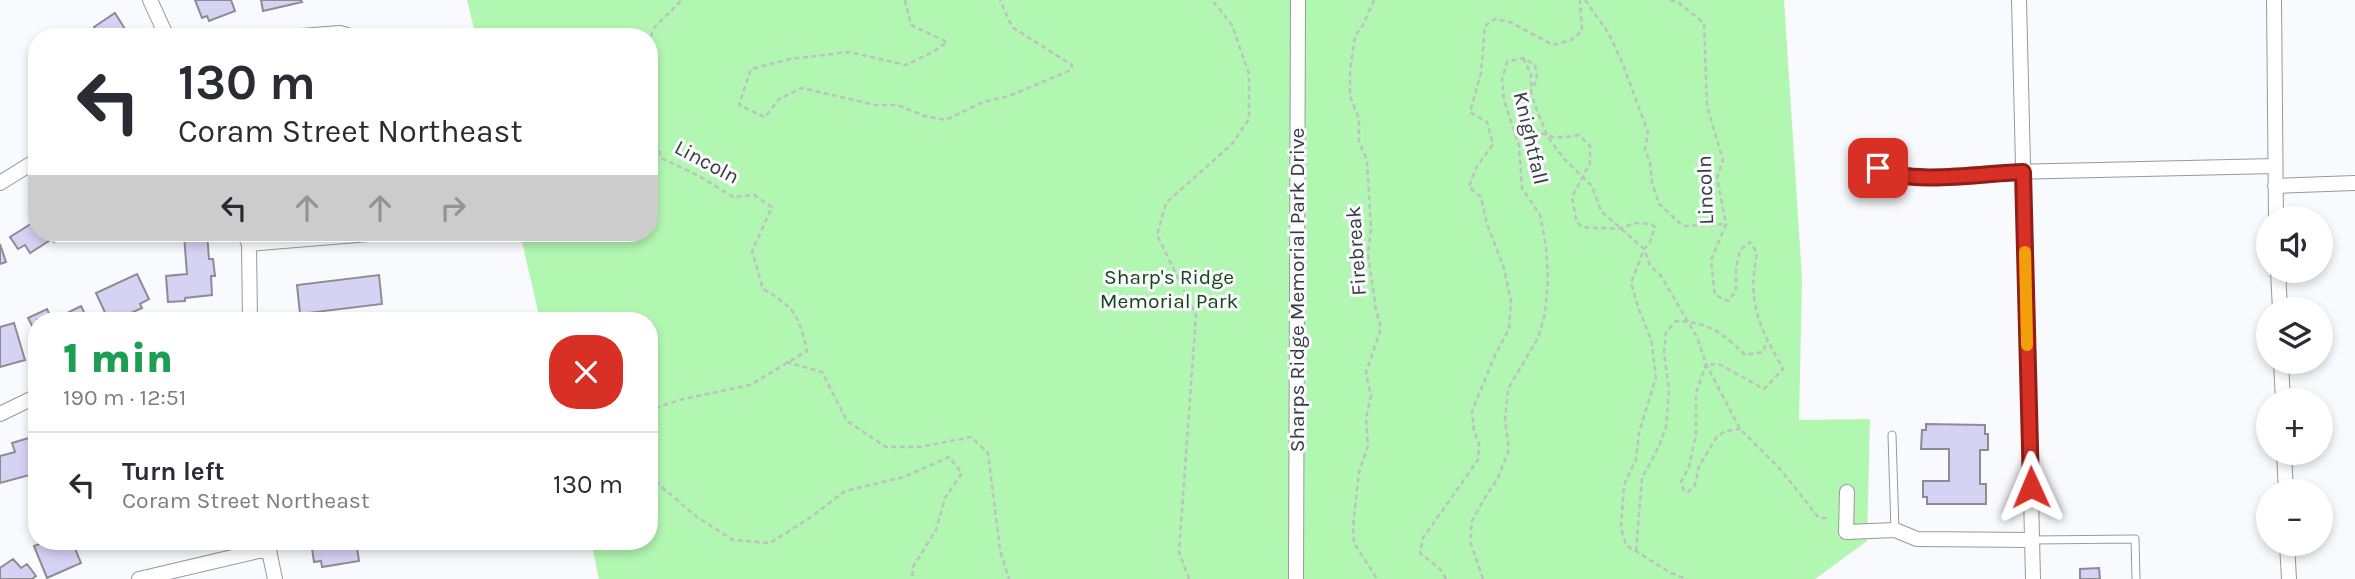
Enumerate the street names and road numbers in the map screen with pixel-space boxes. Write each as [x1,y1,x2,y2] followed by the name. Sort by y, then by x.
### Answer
[1509,89,1553,187] street label: Knightfall
[1285,128,1309,452] street label: Sharps Ridge Memorial Park Drive
[671,135,743,189] street label: Lincoln
[1692,155,1718,225] street label: Lincoln
[1341,205,1371,297] street label: Firebreak

